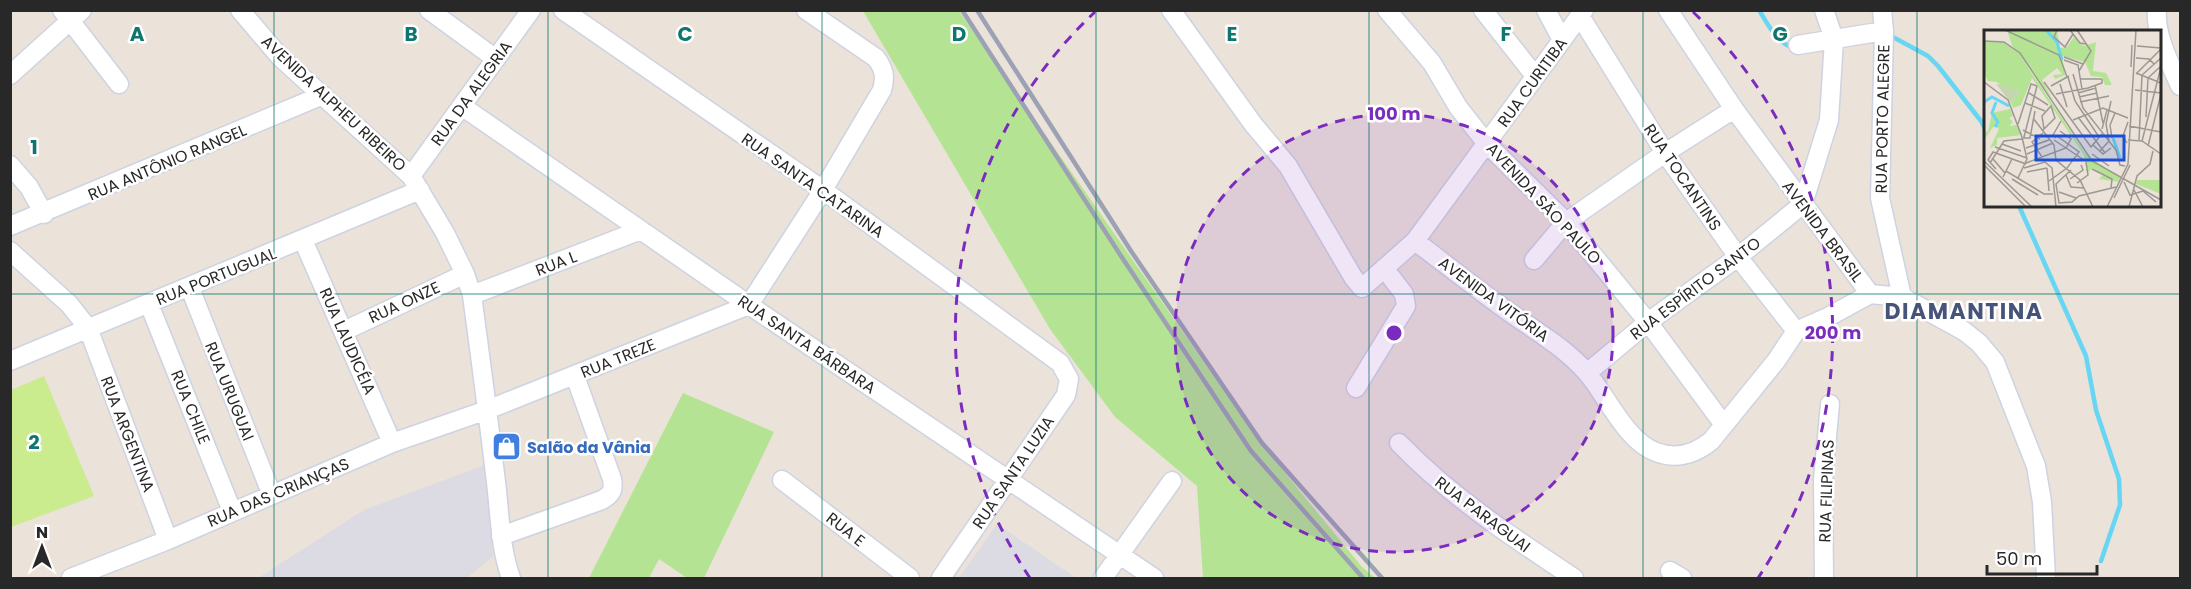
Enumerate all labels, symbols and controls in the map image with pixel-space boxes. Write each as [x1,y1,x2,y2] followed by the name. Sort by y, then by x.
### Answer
[130,20,145,48] text: A
[677,20,693,48] text: C
[952,20,966,48] text: D
[1227,20,1237,48] text: E
[1501,20,1512,48] text: F
[1772,20,1788,48] text: G
[1984,30,2161,207] inset map
[258,31,410,175] street label: AVENIDA ALPHEU RIBEIRO
[1492,33,1573,132] street label: RUA CURITIBA
[425,36,517,151] street label: RUA DA ALEGRIA
[1870,44,1895,194] street label: RUA PORTO ALEGRE
[1367,101,1421,126] text: 100 m
[84,119,250,206] street label: RUA ANTÔNIO RANGEL
[1638,119,1727,235] street label: RUA TOCANTINS
[737,128,889,243] street label: RUA SANTA CATARINA
[30,133,38,161] text: 1
[1481,137,1606,269] street label: AVENIDA SÃO PAULO
[1777,176,1869,287] street label: AVENIDA BRASIL
[1625,232,1765,345] street label: RUA ESPÍRITO SANTO
[153,242,280,311] street label: RUA PORTUGUAL
[532,245,580,282] street label: RUA L
[1434,251,1554,348] street label: AVENIDA VITÓRIA
[365,276,444,329] street label: RUA ONZE
[314,284,381,398] street label: RUA LAUDICÉIA
[733,290,881,399] street label: RUA SANTA BÁRBARA
[1885,296,2043,327] district label: DIAMANTINA
[1805,320,1861,345] text: 200 m
[1384,323,1404,343] centre of rings
[577,333,659,384] street label: RUA TREZE
[199,338,260,444] street label: RUA URUGUAI
[165,367,216,448] street label: RUA CHILE
[95,373,160,496] street label: RUA ARGENTINA
[967,411,1060,533] street label: RUA SANTA LUZIA
[28,428,40,456] text: 2
[490,431,522,463] shop icon: Salão da Vânia
[527,436,651,459] place label: Salão da Vânia
[1813,439,1840,543] street label: RUA FILIPINAS
[204,452,353,533] street label: RUA DAS CRIANÇAS
[1430,471,1535,558] street label: RUA PARAGUAI
[821,507,870,552] street label: RUA E
[12,517,72,577] north arrow
[36,521,48,544] text: N
[1987,538,2096,576] scale bar
[1996,546,2042,571] text: 50 m

